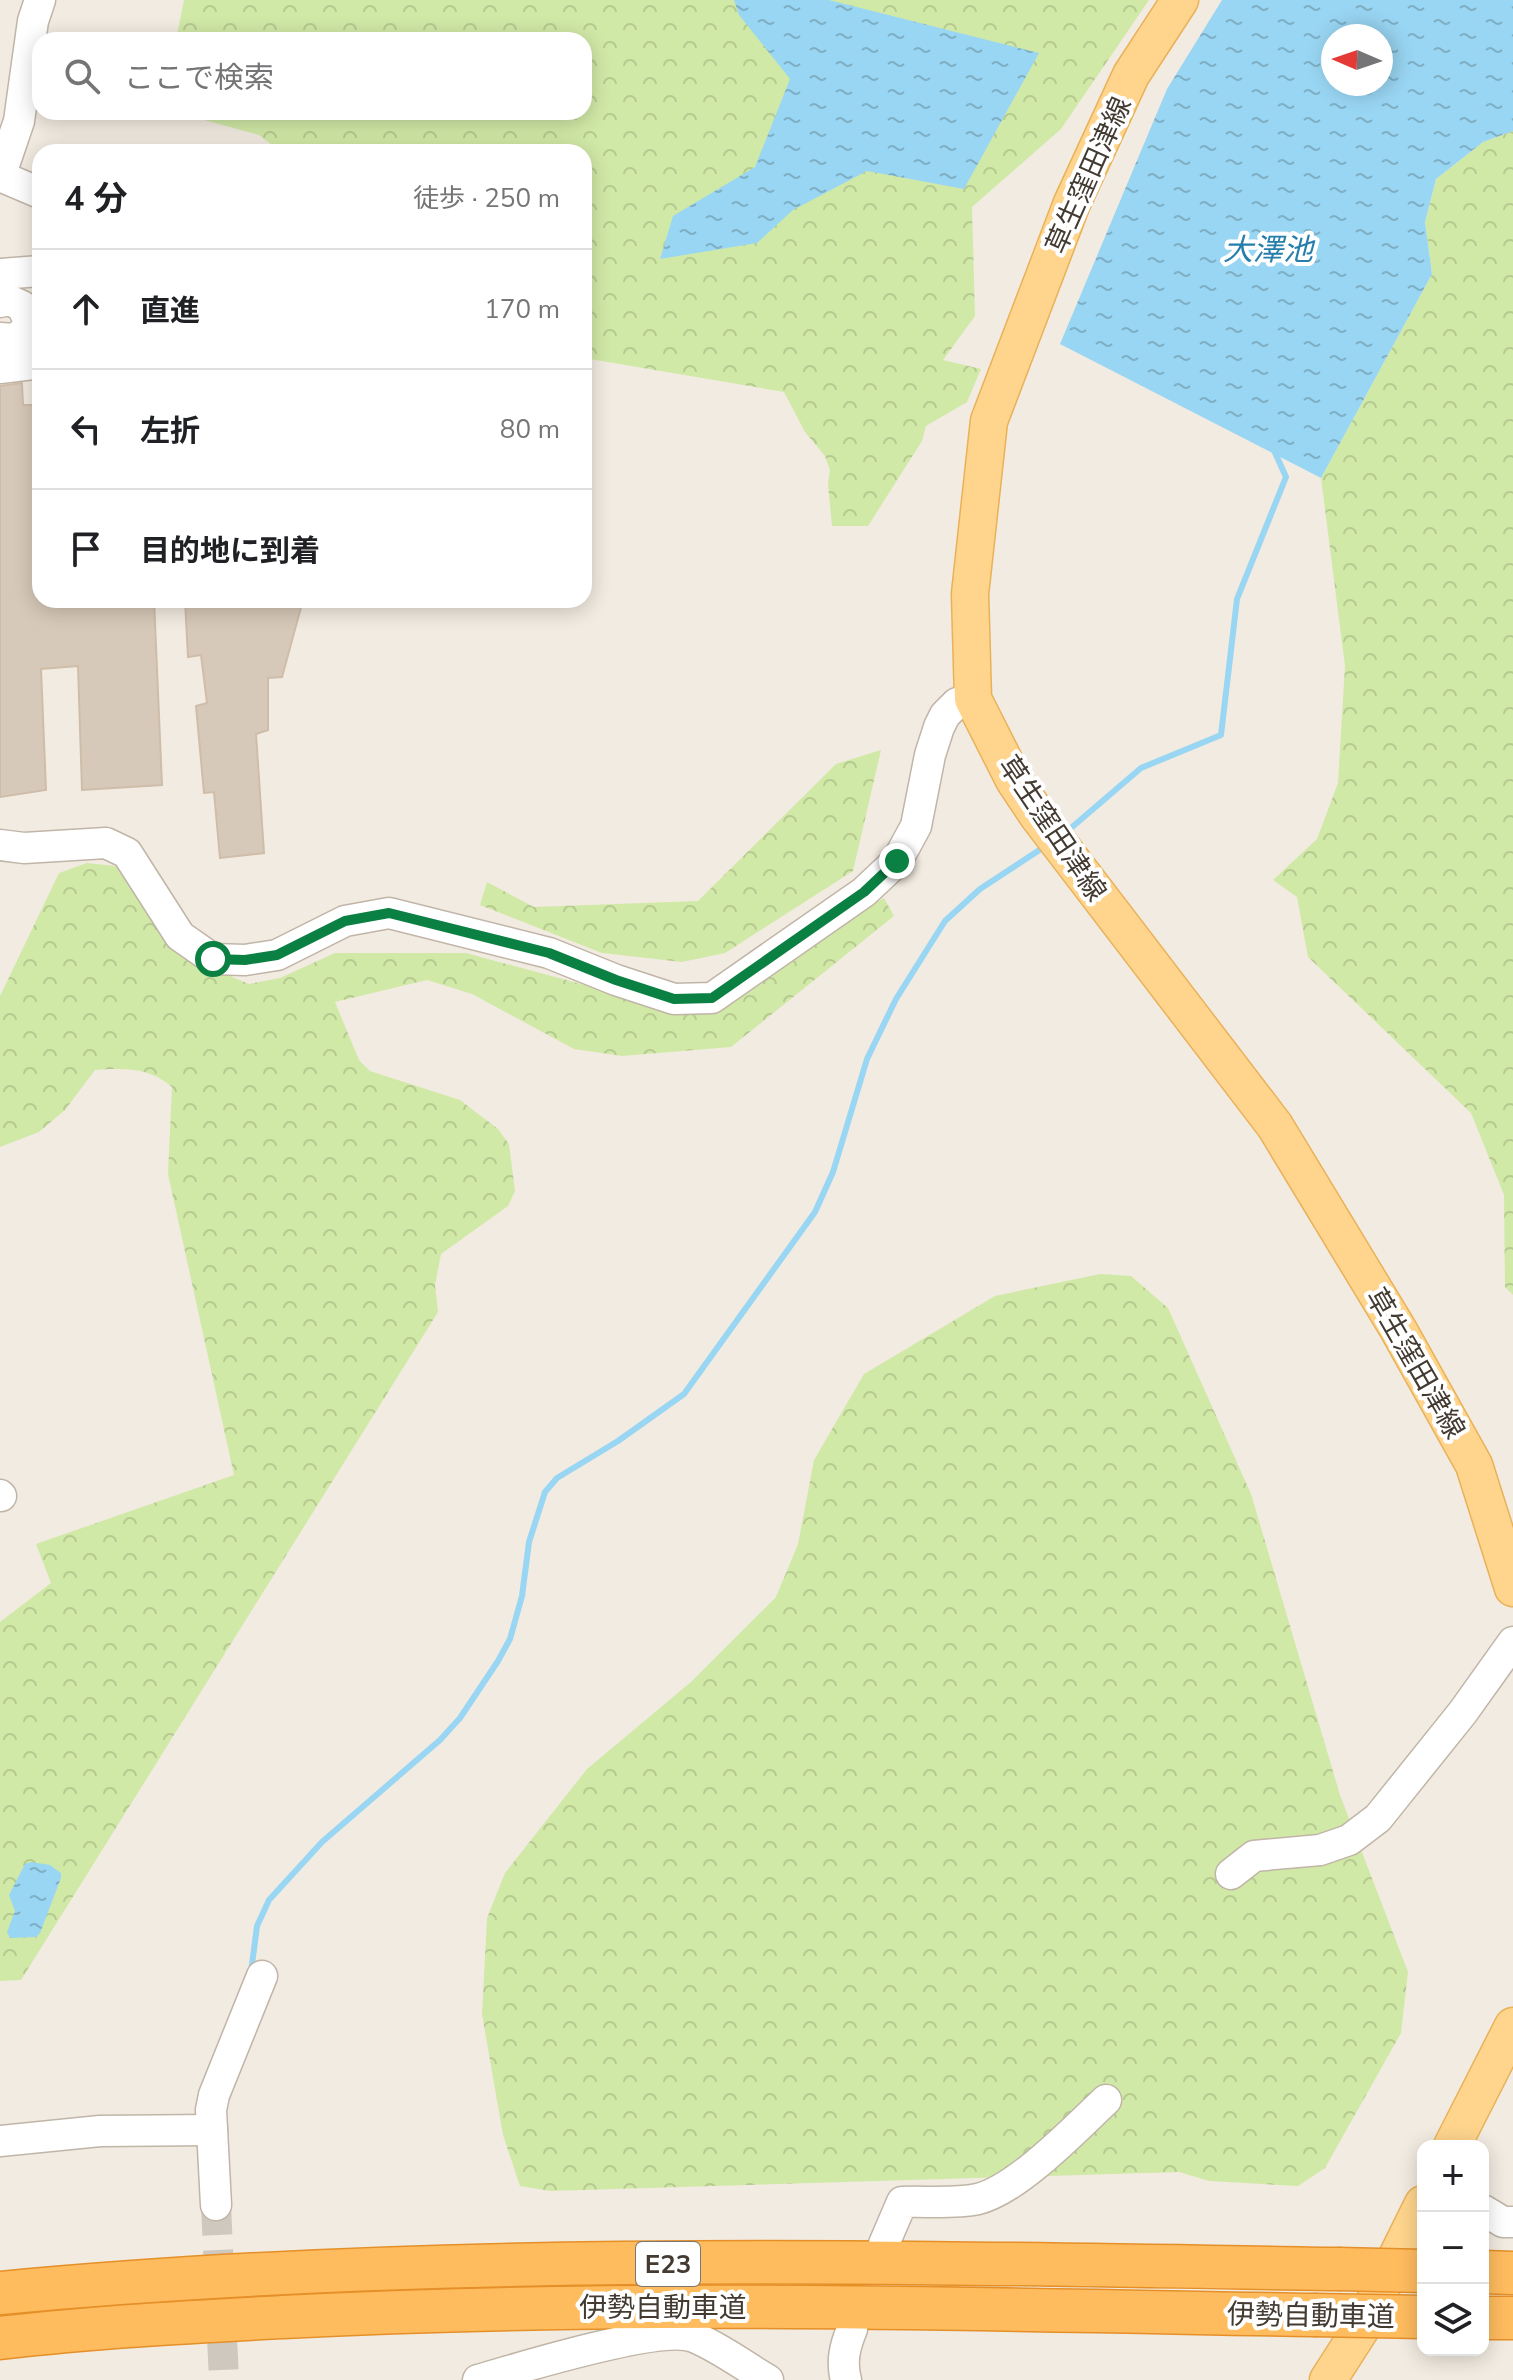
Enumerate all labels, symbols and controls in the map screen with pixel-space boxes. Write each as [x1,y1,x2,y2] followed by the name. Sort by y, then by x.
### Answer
[1321,24,1393,96] north arrow
[32,32,592,120] search box
[60,54,104,98] icon: search
[124,58,274,99] text: ここで検索
[1037,91,1140,260] street label: 草生窪田津線
[64,176,128,222] text: 4 分
[413,181,560,216] text: 徒歩 · 250 m
[1223,230,1316,271] water label: 大澤池
[64,287,108,331] icon: ahead
[140,291,200,332] text: 直進
[484,292,560,327] text: 170 m
[64,407,108,451] icon: left
[140,411,200,452] text: 左折
[500,412,560,447] text: 80 m
[64,527,108,571] icon: arrive
[140,531,320,572] text: 目的地に到着
[989,748,1115,909] street label: 草生窪田津線
[879,843,915,879] route end
[195,941,231,977] route start
[1357,1281,1474,1446] street label: 草生窪田津線
[1417,2140,1489,2356] map controls
[1417,2140,1489,2212] button: +
[1417,2212,1489,2284] button: −
[636,2242,700,2286] road number: E23
[1417,2284,1489,2356] button: layers
[579,2289,747,2327] street label: 伊勢自動車道
[1227,2296,1395,2336] street label: 伊勢自動車道

